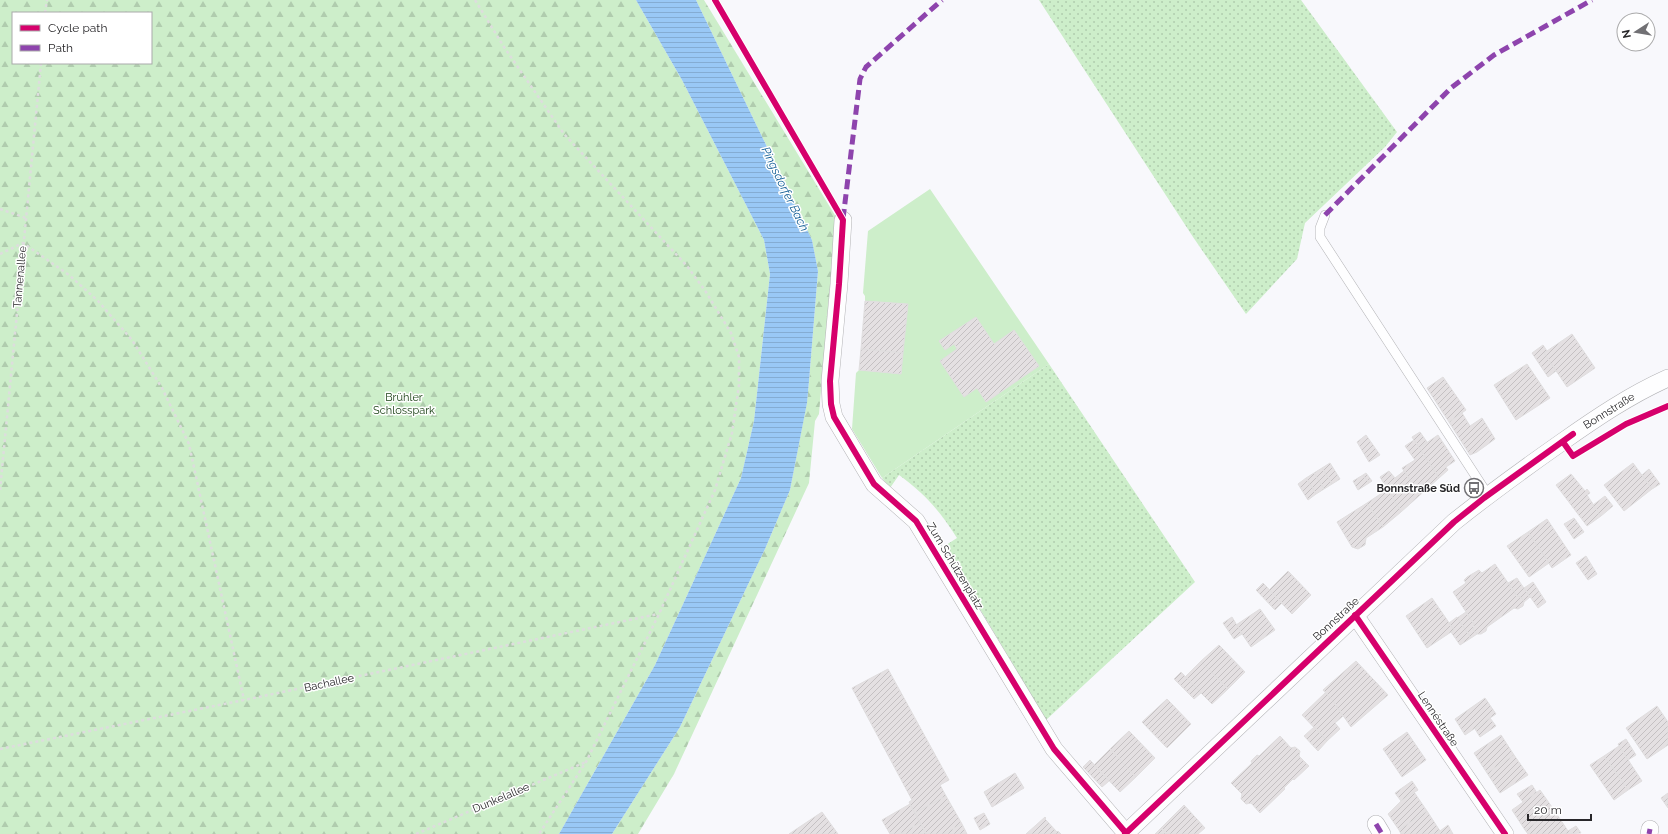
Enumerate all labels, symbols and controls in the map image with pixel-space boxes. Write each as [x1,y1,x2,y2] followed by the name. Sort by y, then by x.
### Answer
[12,12,152,64] legend
[1616,12,1656,52] north arrow
[48,21,107,35] text: Cycle path
[1619,29,1634,39] text: N
[48,41,73,55] text: Path
[758,144,812,234] water label: Pingsdorfer Bach
[11,245,29,309] street label: Tannenallee
[1581,390,1638,432] street label: Bonnstraße
[373,391,435,417] park label: Brühler Schlosspark
[1463,477,1485,499] bus stop icon: Bonnstraße Süd
[1376,482,1460,495] place label: Bonnstraße Süd
[924,520,986,612] street label: Zum Schützenplatz
[1310,594,1362,644] street label: Bonnstraße
[303,671,356,695] street label: Bachallee
[1415,689,1461,749] street label: Lennéstraße
[471,780,532,816] street label: Dunkelallee
[1528,796,1591,822] scale bar
[1534,803,1562,817] text: 20 m

